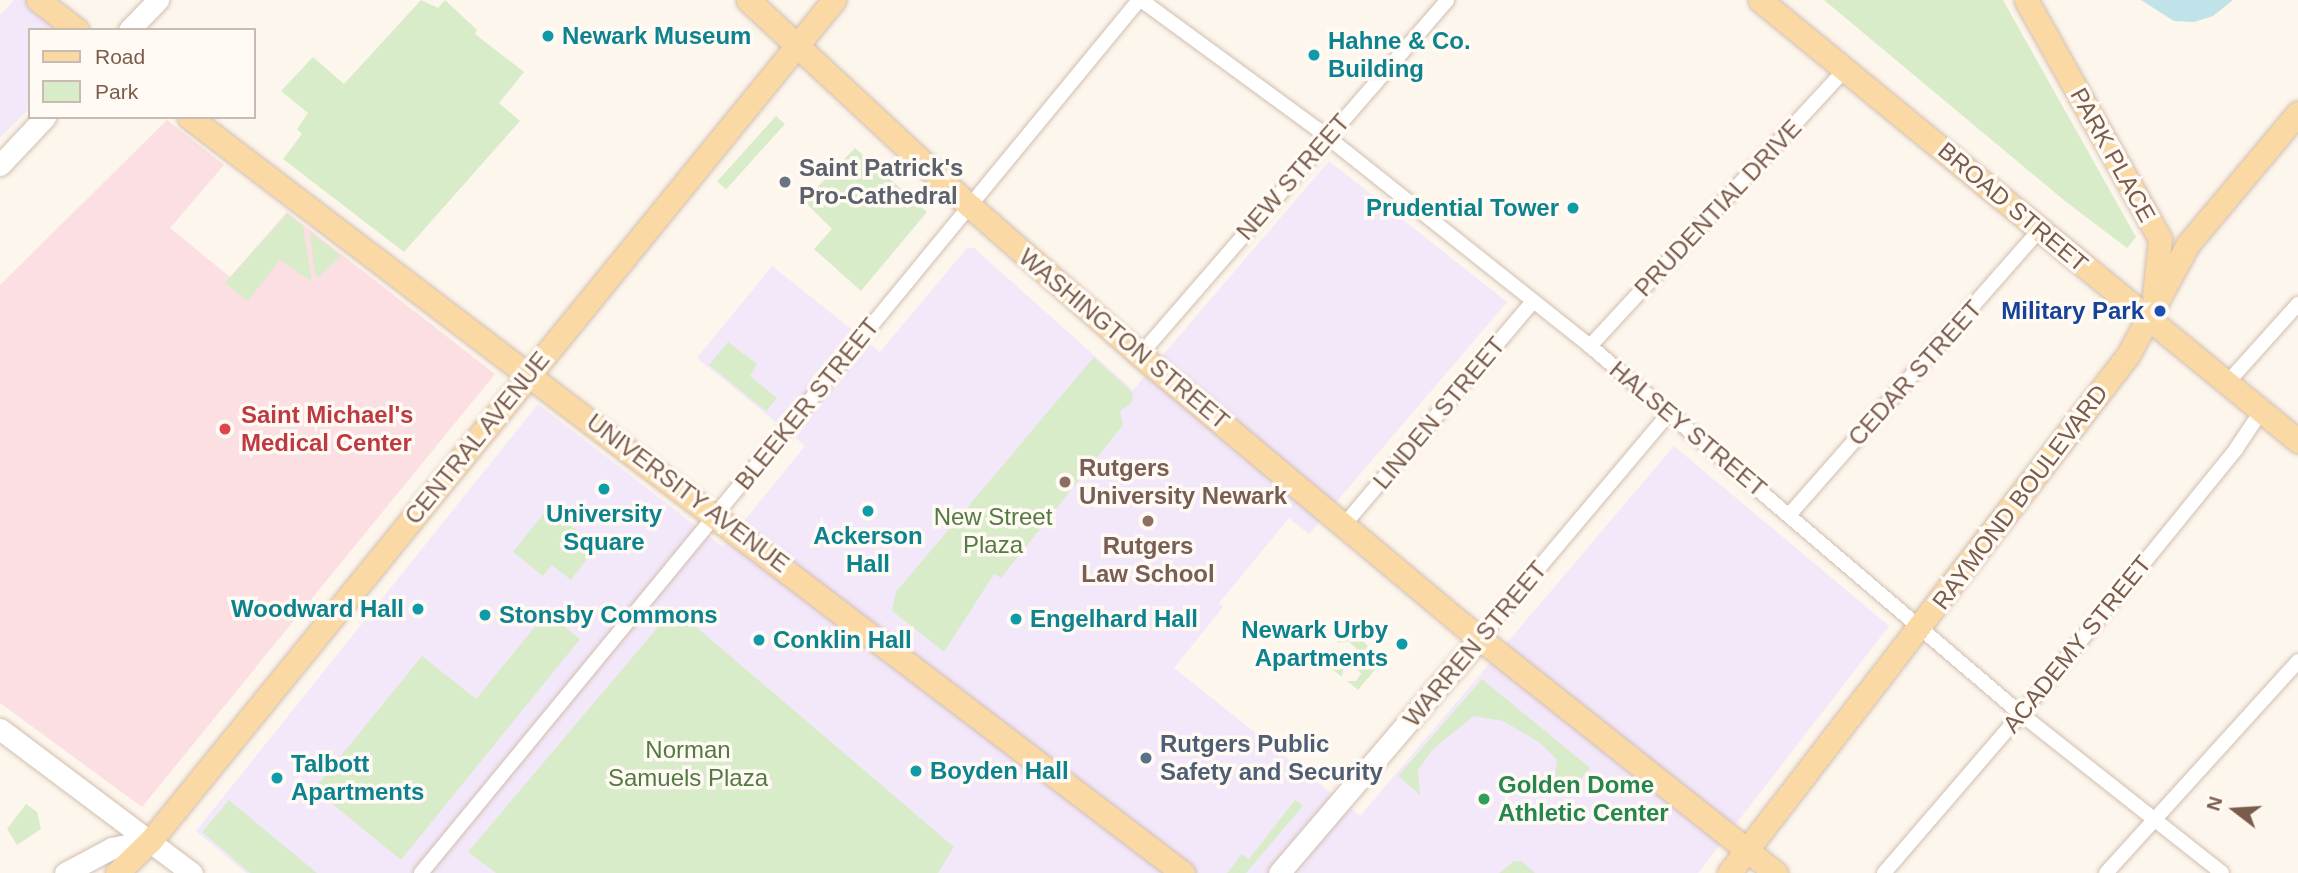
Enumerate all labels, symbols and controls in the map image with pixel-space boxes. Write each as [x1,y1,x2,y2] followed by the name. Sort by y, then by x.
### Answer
[562,22,751,50] place label: Newark Museum
[1328,27,1471,83] place label: Hahne & Co. Building
[28,28,256,119] legend
[540,28,556,44] marker: Newark Museum
[95,45,145,68] text: Road
[1306,47,1322,63] marker: Hahne & Co. Building
[95,80,138,103] text: Park
[2064,83,2162,227] street label: PARK PLACE
[1231,108,1355,246] street label: NEW STREET
[1628,113,1808,303] street label: PRUDENTIAL DRIVE
[1932,136,2094,278] street label: BROAD STREET
[799,154,963,210] place label: Saint Patrick's Pro-Cathedral
[777,174,793,190] marker: Saint Patrick's Pro-Cathedral
[1366,194,1559,222] place label: Prudential Tower
[1565,200,1581,216] marker: Prudential Tower
[1013,243,1235,435] street label: WASHINGTON STREET
[1842,294,1988,452] street label: CEDAR STREET
[2001,297,2144,325] place label: Military Park
[2150,301,2170,321] marker: Military Park
[729,313,885,495] street label: BLEEKER STREET
[1367,331,1511,495] street label: LINDEN STREET
[398,345,556,531] street label: CENTRAL AVENUE
[1604,355,1772,503] street label: HALSEY STREET
[1926,379,2114,615] street label: RAYMOND BOULEVARD
[241,401,413,457] place label: Saint Michael's Medical Center
[580,407,796,579] street label: UNIVERSITY AVENUE
[215,419,235,439] marker: Saint Michael's Medical Center
[1079,454,1287,510] place label: Rutgers University Newark
[1057,474,1073,490] marker: Rutgers University Newark
[596,481,612,497] marker: University Square
[546,500,662,556] place label: University Square
[860,503,876,519] marker: Ackerson Hall
[934,503,1052,559] park label: New Street Plaza
[1140,513,1156,529] marker: Rutgers Law School
[813,522,923,578] place label: Ackerson Hall
[1081,532,1215,588] place label: Rutgers Law School
[1997,549,2157,739] street label: ACADEMY STREET
[1397,555,1553,733] street label: WARREN STREET
[231,595,404,623] place label: Woodward Hall
[410,601,426,617] marker: Woodward Hall
[499,601,718,629] place label: Stonsby Commons
[1030,605,1198,633] place label: Engelhard Hall
[477,607,493,623] marker: Stonsby Commons
[1008,611,1024,627] marker: Engelhard Hall
[1241,616,1388,672] place label: Newark Urby Apartments
[773,626,912,654] place label: Conklin Hall
[751,632,767,648] marker: Conklin Hall
[1394,636,1410,652] marker: Newark Urby Apartments
[1160,730,1383,786] place label: Rutgers Public Safety and Security
[608,736,768,792] park label: Norman Samuels Plaza
[291,750,424,806] place label: Talbott Apartments
[1138,750,1154,766] marker: Rutgers Public Safety and Security
[930,757,1069,785] place label: Boyden Hall
[908,763,924,779] marker: Boyden Hall
[269,770,285,786] marker: Talbott Apartments
[1498,771,1669,827] place label: Golden Dome Athletic Center
[2200,775,2270,845] north arrow
[1476,791,1492,807] marker: Golden Dome Athletic Center
[2202,794,2226,813] text: N

